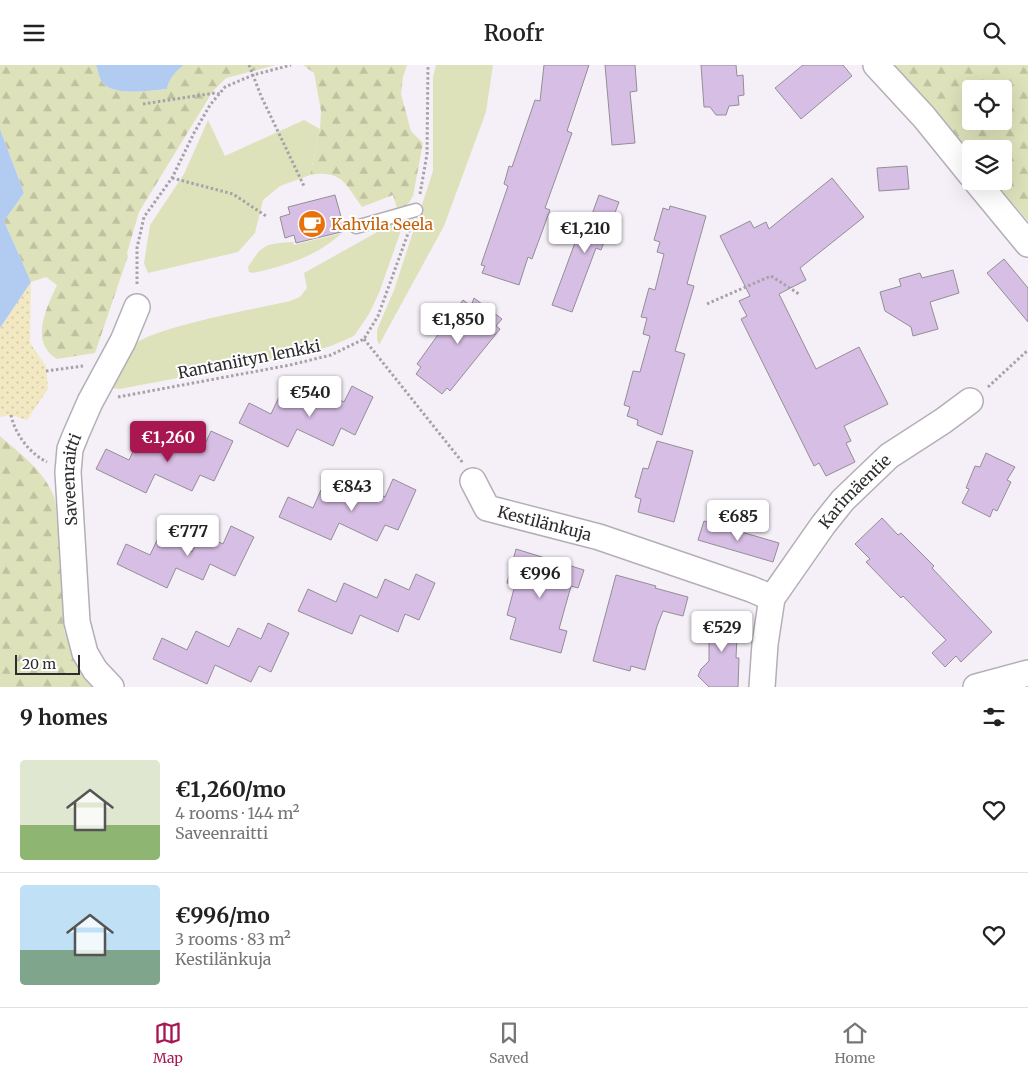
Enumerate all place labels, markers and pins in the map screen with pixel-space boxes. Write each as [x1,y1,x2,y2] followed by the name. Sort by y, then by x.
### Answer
[297,209,327,239] cafe icon: Kahvila Seela
[544,211,626,254] pin: €1,210
[331,214,434,234] place label: Kahvila Seela
[417,303,499,345] pin: €1,850
[280,375,340,418] pin: €540
[127,421,209,463] pin: €1,260
[322,469,382,512] pin: €843
[708,499,768,542] pin: €685
[158,515,218,557] pin: €777
[510,557,570,599] pin: €996
[692,611,752,653] pin: €529

